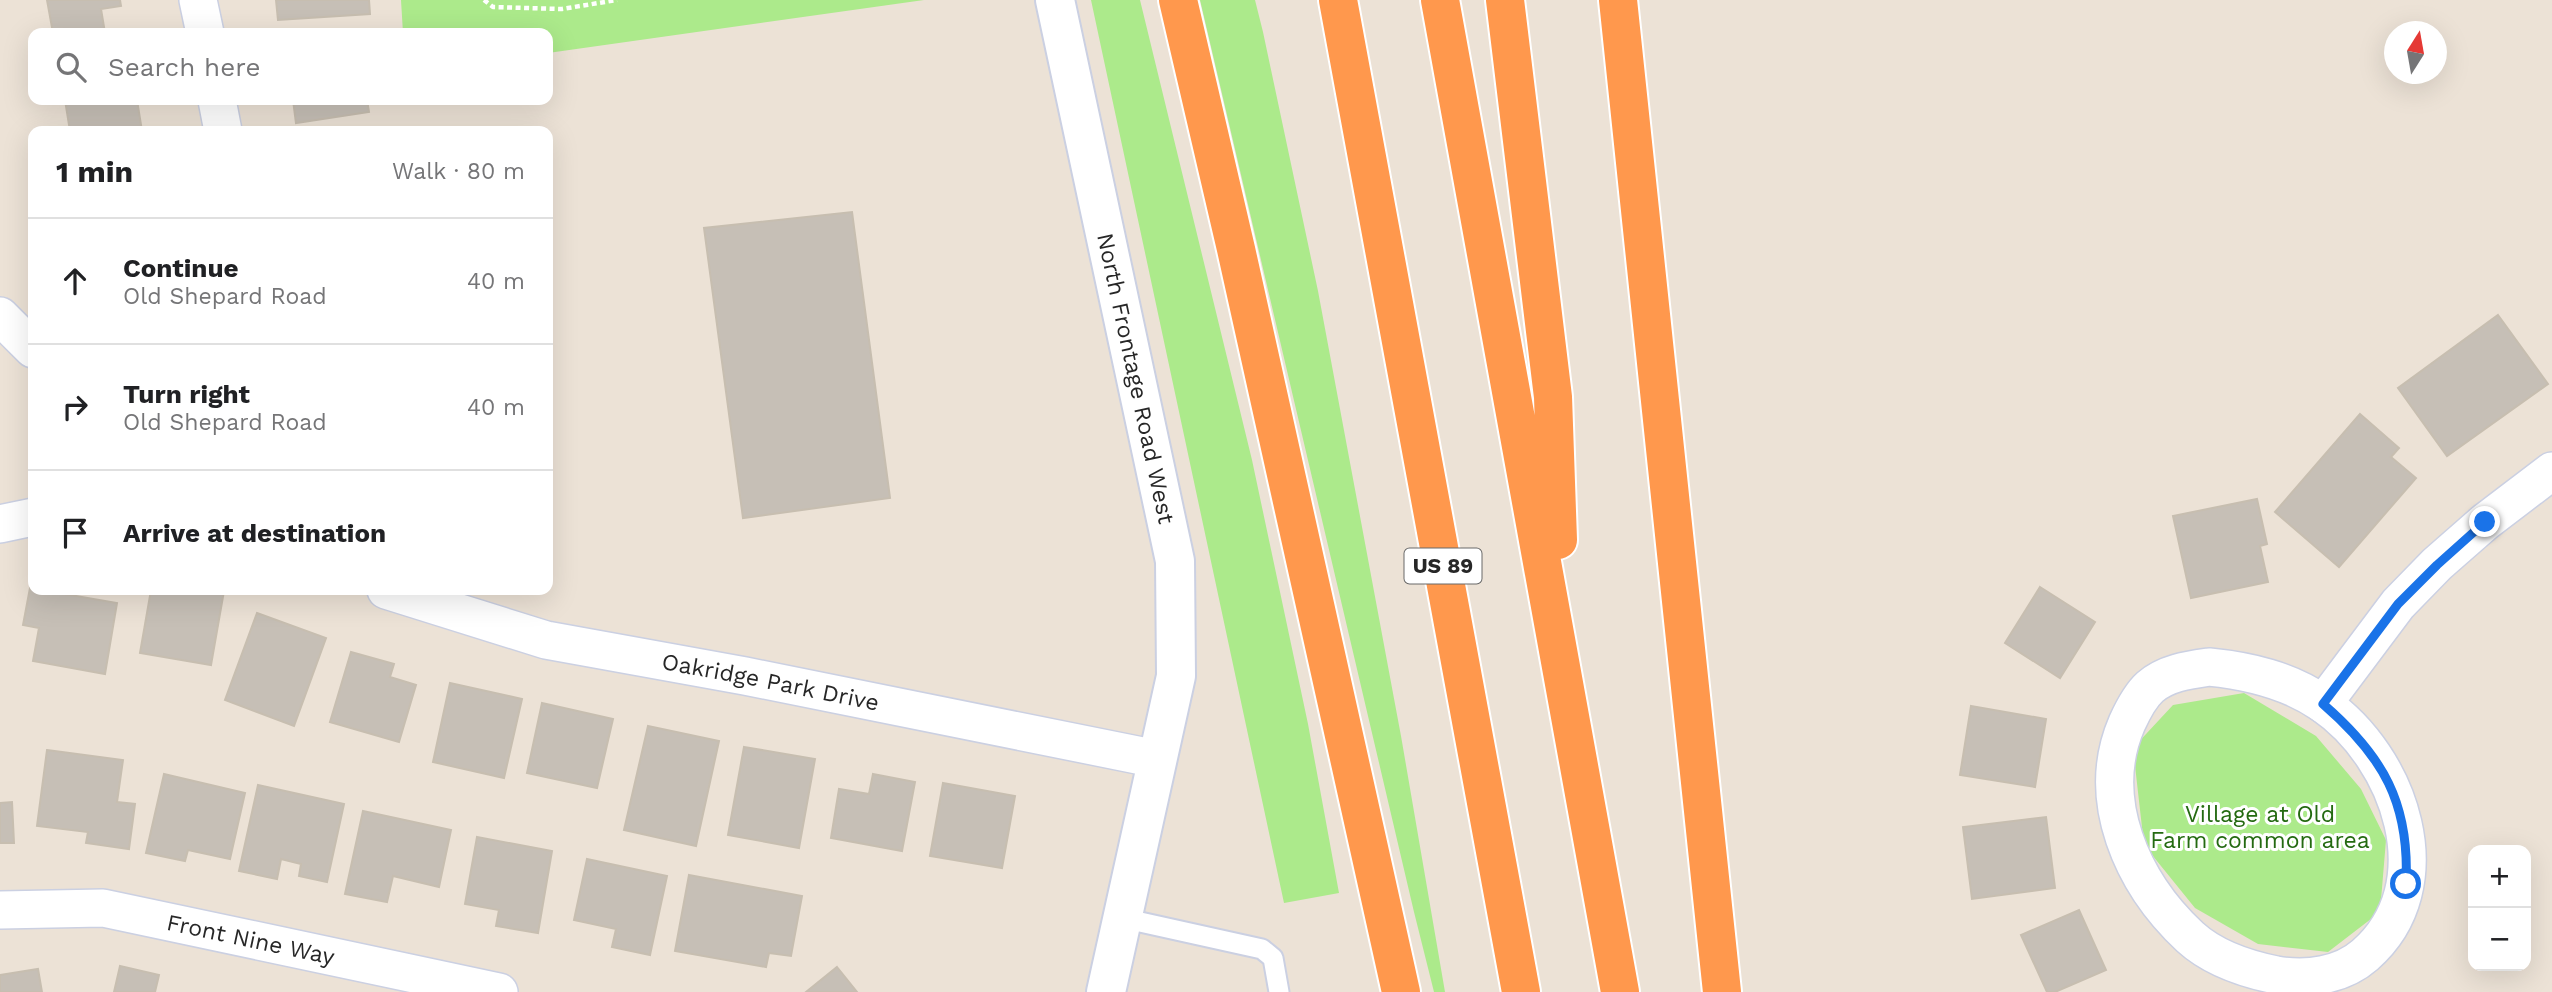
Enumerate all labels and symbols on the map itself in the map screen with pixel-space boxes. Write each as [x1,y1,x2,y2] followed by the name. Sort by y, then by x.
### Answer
[2384,21,2447,84] north arrow
[1091,231,1180,527] street label: North Frontage Road West
[2469,506,2500,537] route end
[1404,548,1482,584] road number: US 89
[660,648,881,717] street label: Oakridge Park Drive
[2150,801,2370,854] park label: Village at Old Farm common area
[2390,868,2421,899] route start
[164,909,337,971] street label: Front Nine Way

